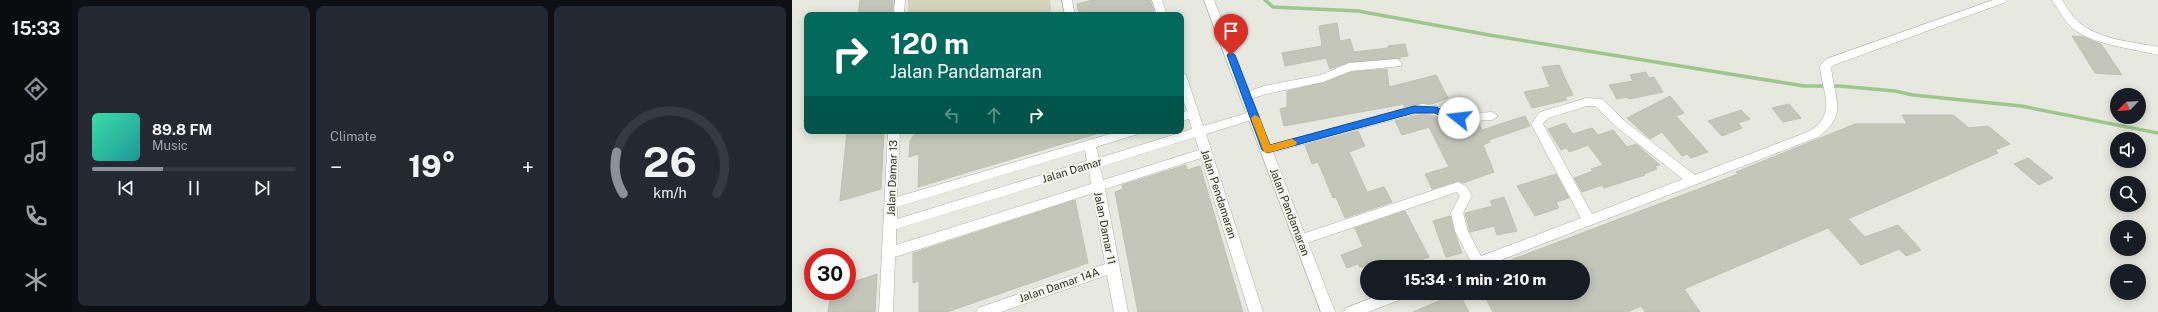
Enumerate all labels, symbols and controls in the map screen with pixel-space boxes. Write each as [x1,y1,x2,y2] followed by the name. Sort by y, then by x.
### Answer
[1214,14,1248,55] pin
[12,18,60,39] text: 15:33
[1220,20,1242,42] icon: arrive
[890,27,969,60] text: 120 m
[824,28,876,80] icon: right
[890,61,1042,82] text: Jalan Pandamaran
[22,75,50,103] icon: directions
[2110,88,2146,124] north arrow
[2110,88,2146,300] map controls
[1438,97,1480,139] position arrow
[941,104,963,126] icon: left
[983,104,1005,126] icon: ahead
[1025,104,1047,126] icon: right
[152,121,212,138] text: 89.8 FM
[330,129,377,144] text: Climate
[2110,132,2146,168] button: sound
[643,137,697,186] text: 26
[22,138,50,166] icon: music
[152,138,188,153] text: Music
[885,140,899,216] street label: Jalan Damar 13
[408,148,456,184] text: 19°
[1199,148,1239,240] street label: Jalan Pendamaran
[330,154,342,180] text: −
[522,154,534,180] text: +
[1040,155,1104,185] street label: Jalan Damar
[1268,167,1312,257] street label: Jalan Pandamaran
[2110,176,2146,212] button: search
[115,177,137,199] icon: previous
[183,177,205,199] icon: pause
[251,177,273,199] icon: next
[653,184,687,201] text: km/h
[1092,191,1118,265] street label: Jalan Damar 11
[22,202,50,230] icon: phone
[2110,220,2146,256] button: +
[804,248,856,300] speed limit sign: 30
[2110,264,2146,300] button: −
[22,266,50,294] icon: climate
[1017,266,1101,304] street label: Jalan Damar 14A
[1404,271,1546,288] text: 15:34 · 1 min · 210 m

